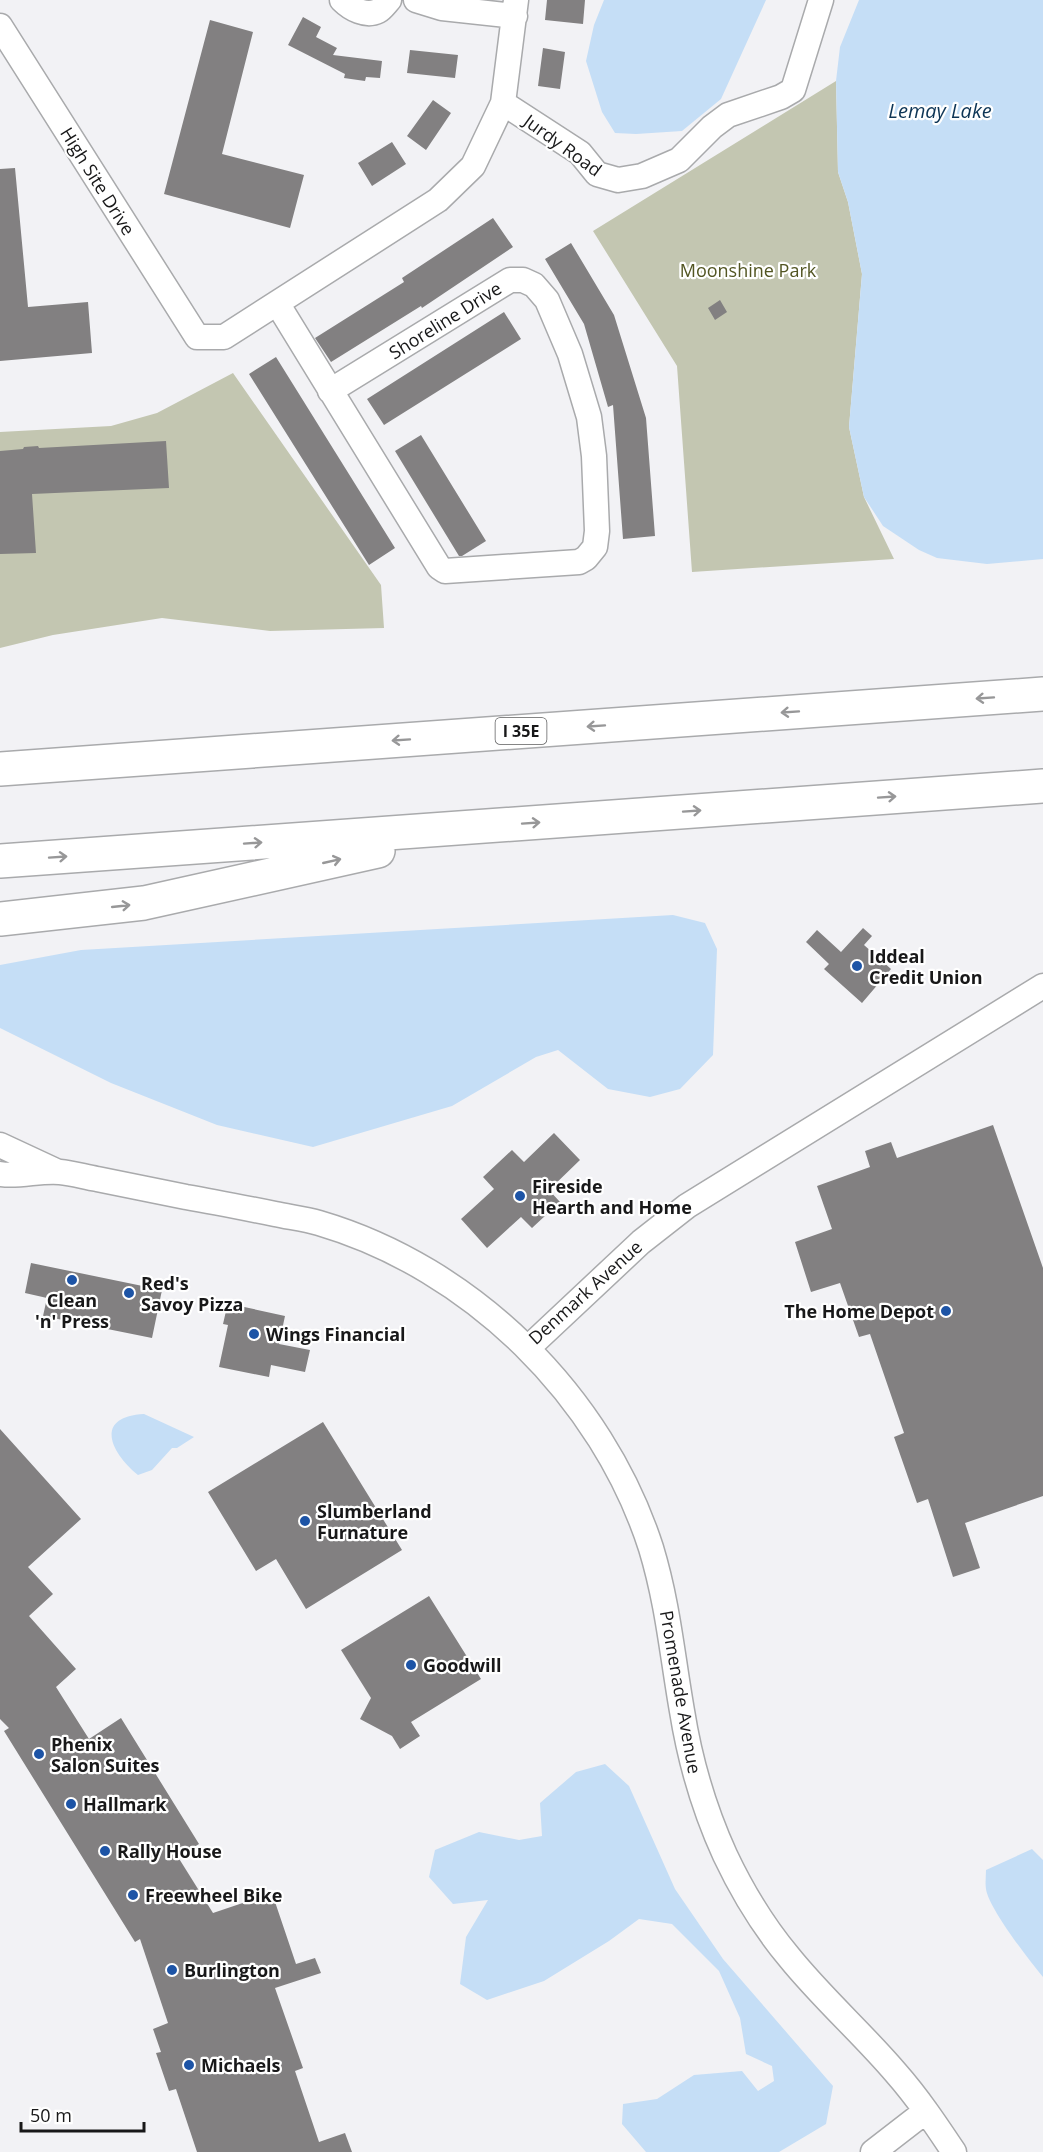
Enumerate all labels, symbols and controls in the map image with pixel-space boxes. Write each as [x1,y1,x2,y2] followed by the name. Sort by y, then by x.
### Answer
[888,97,992,124] water label: Lemay Lake
[518,107,607,181] street label: Jurdy Road
[55,122,141,240] street label: High Site Drive
[680,258,817,282] park label: Moonshine Park
[384,276,506,364] street label: Shoreline Drive
[975,693,995,704] one-way arrow
[781,707,801,718] one-way arrow
[496,718,546,744] road number: I 35E
[586,721,606,732] one-way arrow
[392,735,412,746] one-way arrow
[876,791,896,802] one-way arrow
[682,805,702,816] one-way arrow
[521,817,541,828] one-way arrow
[242,837,262,848] one-way arrow
[48,851,68,862] one-way arrow
[322,855,341,866] one-way arrow
[110,900,130,911] one-way arrow
[869,944,983,989] place label: Iddeal Credit Union
[850,959,864,973] marker: Iddeal Credit Union
[532,1174,692,1219] place label: Fireside Hearth and Home
[513,1189,527,1203] marker: Fireside Hearth and Home
[523,1235,647,1349] street label: Denmark Avenue
[141,1271,243,1316] place label: Red's Savoy Pizza
[65,1273,79,1287] marker: Clean 'n' Press
[122,1286,136,1300] marker: Red's Savoy Pizza
[35,1288,109,1333] place label: Clean 'n' Press
[784,1299,934,1323] place label: The Home Depot
[939,1304,953,1318] marker: The Home Depot
[266,1322,406,1346] place label: Wings Financial
[247,1327,261,1341] marker: Wings Financial
[317,1499,432,1544] place label: Slumberland Furnature
[298,1514,312,1528] marker: Slumberland Furnature
[655,1609,707,1775] street label: Promenade Avenue
[423,1653,502,1677] place label: Goodwill
[404,1658,418,1672] marker: Goodwill
[51,1732,160,1777] place label: Phenix Salon Suites
[32,1747,46,1761] marker: Phenix Salon Suites
[83,1792,167,1816] place label: Hallmark
[64,1797,78,1811] marker: Hallmark
[117,1839,222,1863] place label: Rally House
[98,1844,112,1858] marker: Rally House
[145,1883,282,1907] place label: Freewheel Bike
[126,1888,140,1902] marker: Freewheel Bike
[184,1958,280,1982] place label: Burlington
[165,1963,179,1977] marker: Burlington
[201,2053,281,2077] place label: Michaels
[182,2058,196,2072] marker: Michaels
[21,2095,144,2133] scale bar
[30,2103,72,2127] text: 50 m

